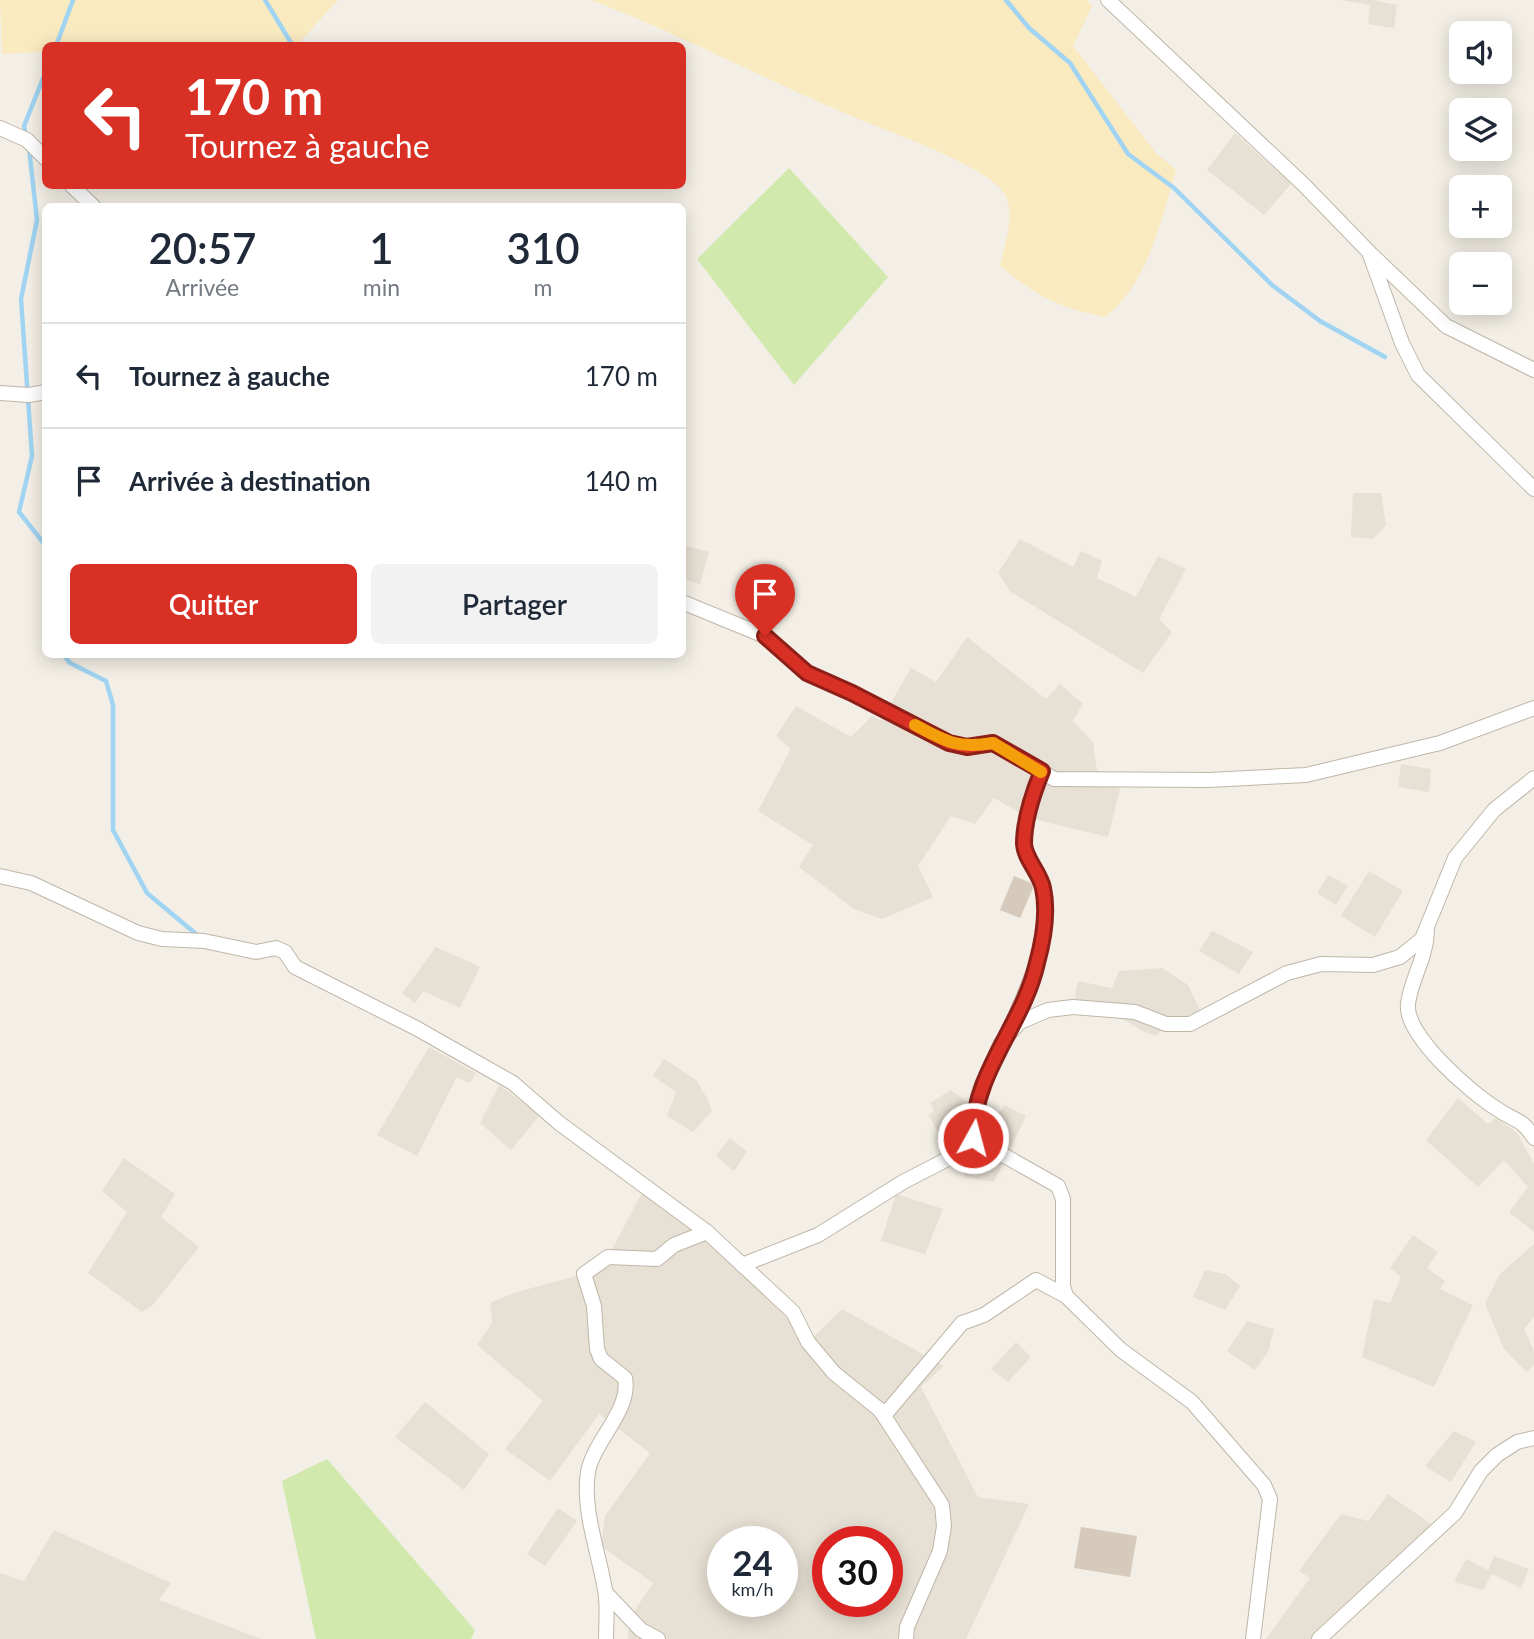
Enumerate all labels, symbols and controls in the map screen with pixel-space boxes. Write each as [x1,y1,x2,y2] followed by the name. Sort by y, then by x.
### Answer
[1449,21,1512,315] map controls
[1449,21,1512,84] button: sound
[185,67,323,125] text: 170 m
[70,70,161,161] icon: left
[1449,98,1512,161] button: layers
[185,126,430,165] text: Tournez à gauche
[1449,175,1512,238] button: +
[148,223,256,273] text: 20:57
[369,223,394,273] text: 1
[507,223,580,273] text: 310
[1449,252,1512,315] button: −
[166,273,239,301] text: Arrivée
[363,273,400,301] text: min
[534,273,553,301] text: m
[70,357,108,395] icon: left
[129,360,330,392] text: Tournez à gauche
[585,360,658,392] text: 170 m
[70,462,108,500] icon: arrive
[129,465,371,497] text: Arrivée à destination
[585,465,658,497] text: 140 m
[70,564,357,644] button: Quitter
[371,564,658,644] button: Partager
[735,564,795,636] pin
[746,575,784,613] icon: arrive
[936,1101,1010,1175] position arrow
[812,1526,903,1617] speed limit sign: 30
[732,1541,773,1583] text: 24
[731,1578,774,1600] text: km/h

